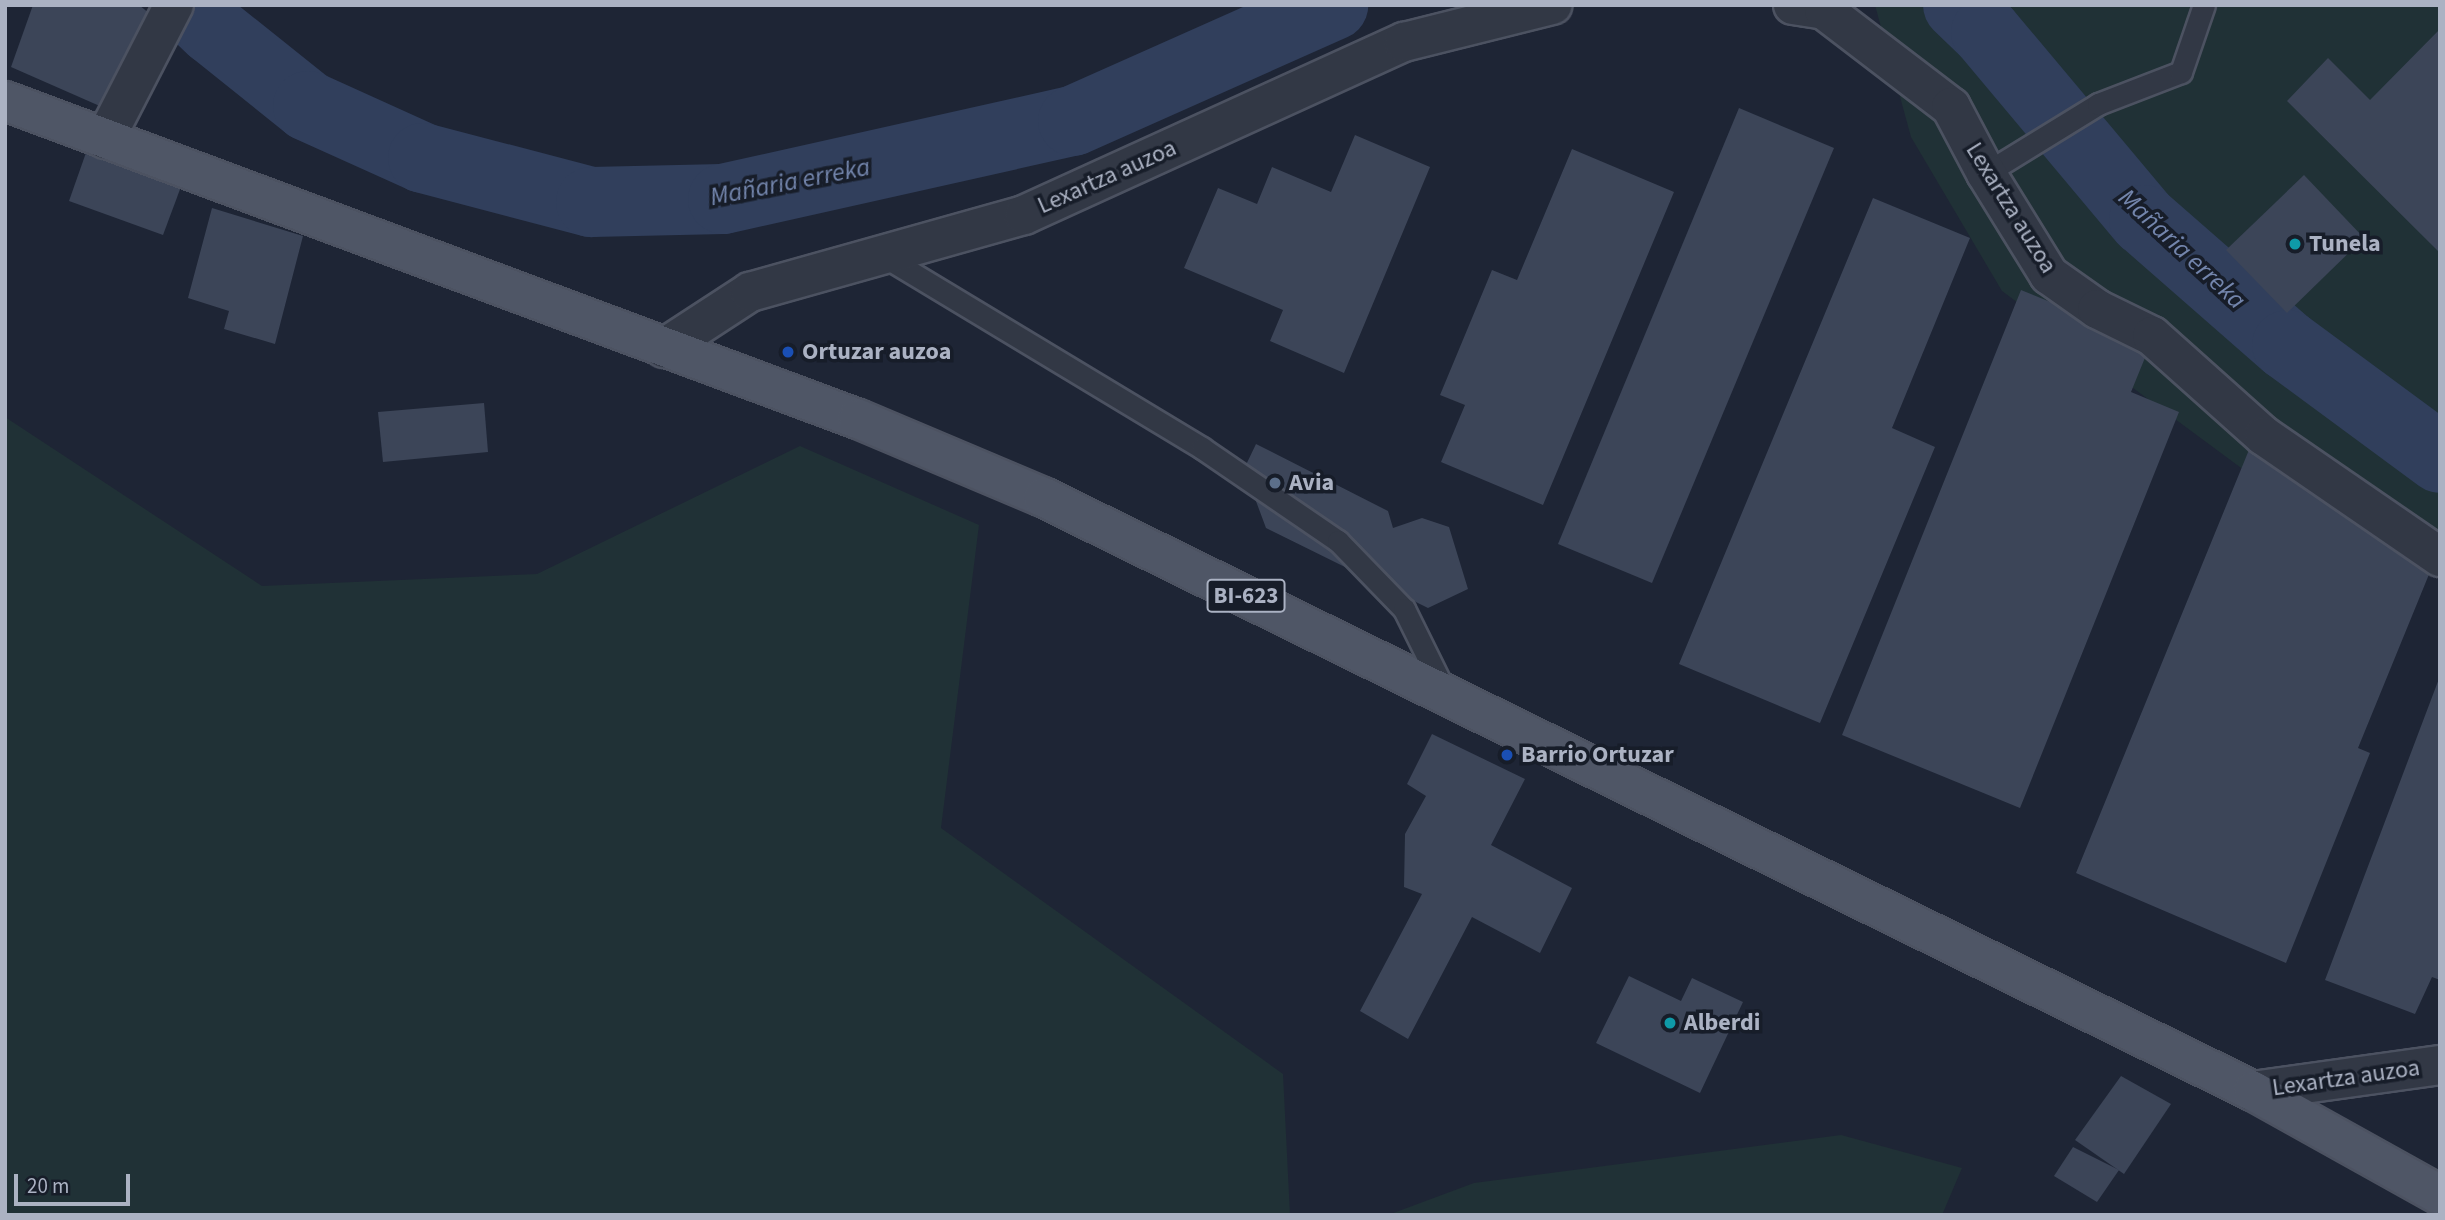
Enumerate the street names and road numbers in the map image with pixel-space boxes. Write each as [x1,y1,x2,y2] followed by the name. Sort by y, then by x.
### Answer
[1033,134,1181,220] street label: Lexartza auzoa
[1959,137,2063,279] street label: Lexartza auzoa
[1206,576,1286,616] road number: BI-623
[2270,1053,2422,1103] street label: Lexartza auzoa

